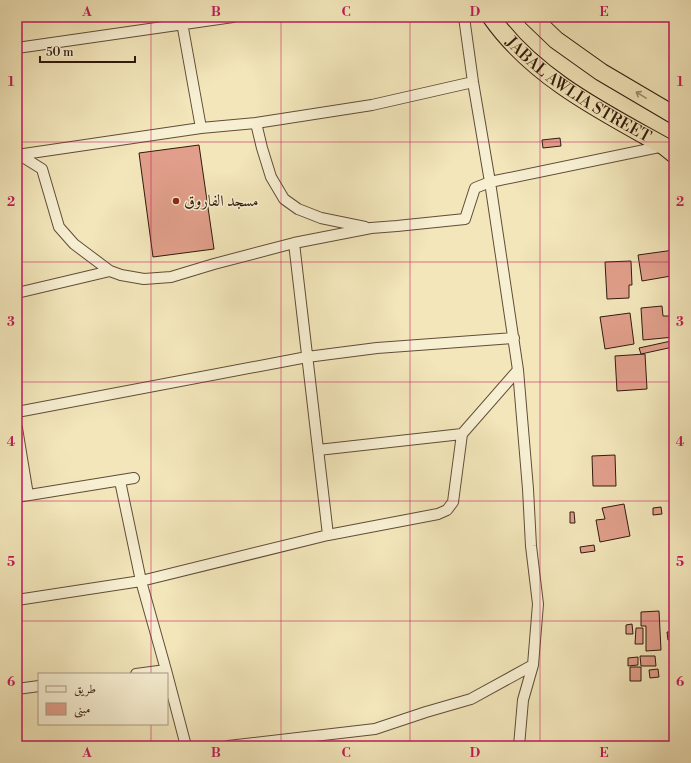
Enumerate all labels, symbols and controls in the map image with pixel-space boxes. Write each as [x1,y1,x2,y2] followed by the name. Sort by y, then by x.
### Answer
[81,4,92,20] text: A
[211,4,221,20] text: B
[341,4,351,20] text: C
[470,4,480,20] text: D
[599,4,609,20] text: E
[501,32,655,147] street label: JABAL AWLIA STREET
[40,38,135,64] scale bar
[46,45,74,60] text: 50 m
[8,74,15,90] text: 1
[677,74,684,90] text: 1
[635,91,647,99] one-way arrow
[184,191,258,211] place label: مسجد الفاروق
[7,194,15,210] text: 2
[676,194,684,210] text: 2
[171,196,181,206] marker: مسجد الفاروق
[7,314,15,330] text: 3
[676,314,684,330] text: 3
[7,434,16,450] text: 4
[676,434,685,450] text: 4
[7,554,15,570] text: 5
[676,554,684,570] text: 5
[38,673,168,725] legend
[7,674,15,690] text: 6
[676,674,684,690] text: 6
[74,682,96,697] text: طريق
[74,702,90,718] text: مبنى
[81,745,92,761] text: A
[211,745,221,761] text: B
[341,745,351,761] text: C
[470,745,480,761] text: D
[599,745,609,761] text: E

